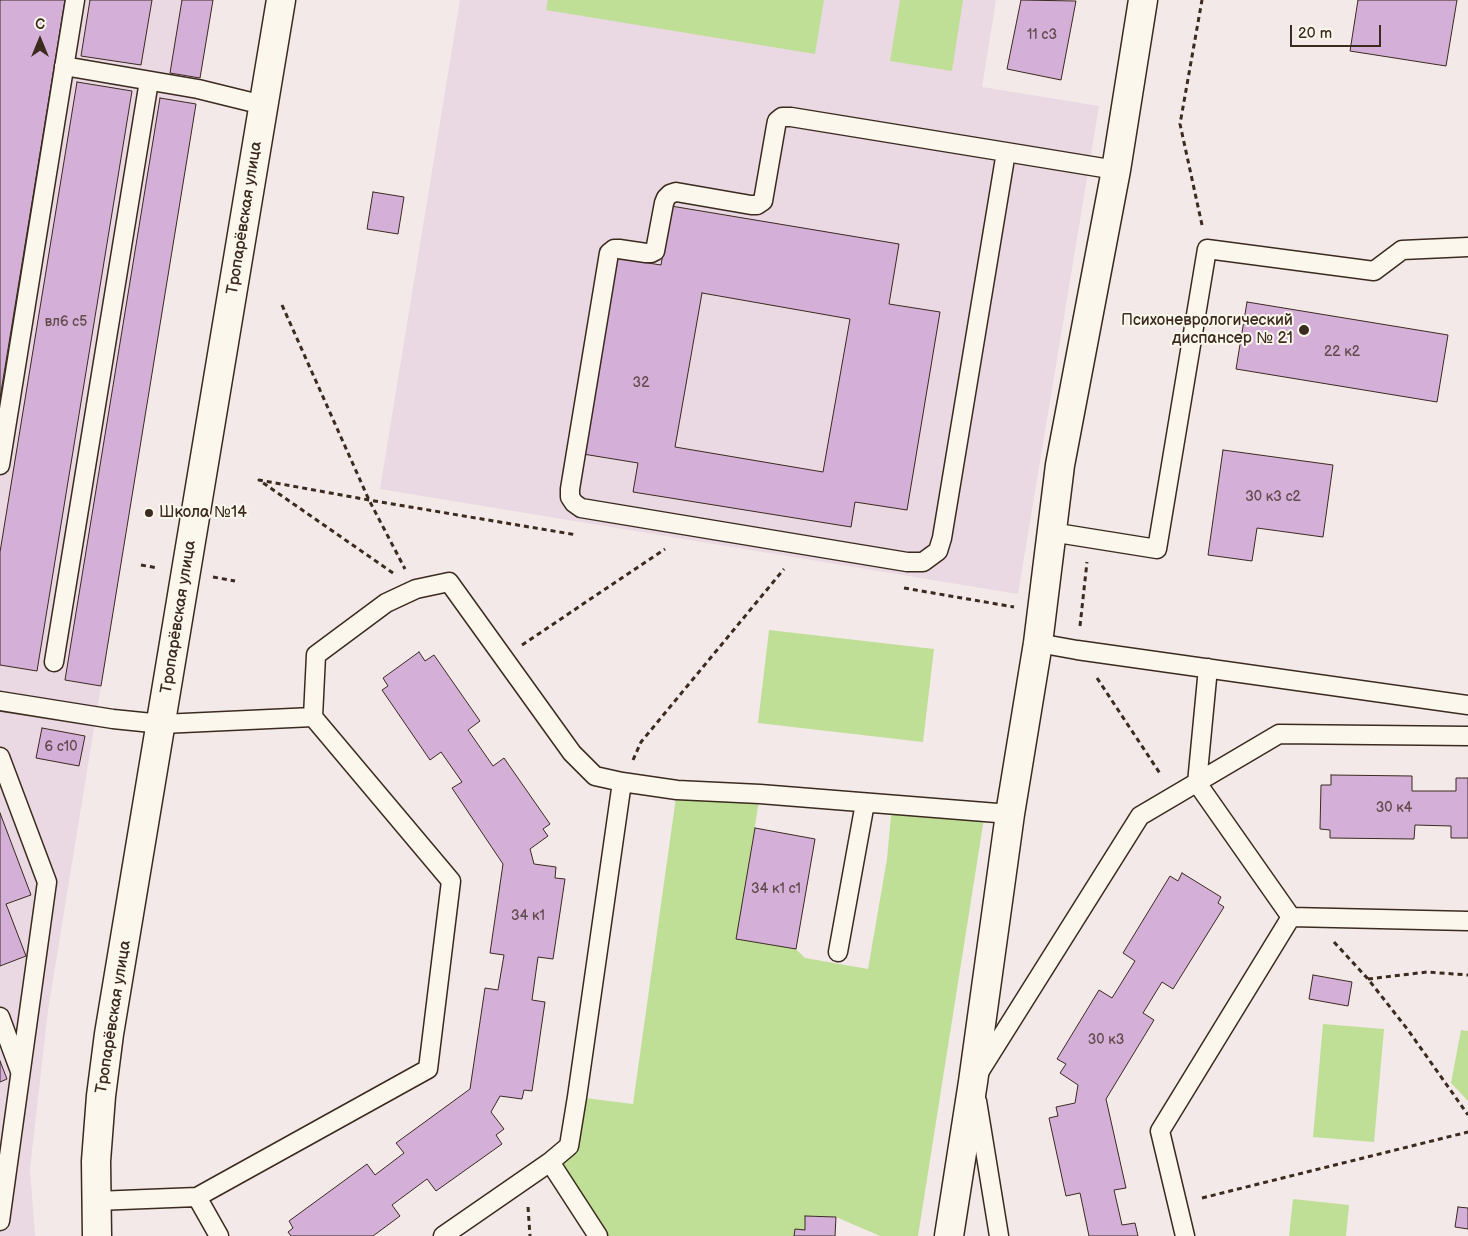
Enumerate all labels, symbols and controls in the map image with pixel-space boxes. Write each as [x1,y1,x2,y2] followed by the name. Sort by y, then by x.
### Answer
[15,15,65,65] north arrow
[1293,15,1384,47] scale bar
[35,16,45,33] text: С
[1298,24,1332,43] text: 20 m
[1027,27,1057,43] house number: 11 с3
[223,140,267,296] street label: Тропарёвская улица
[1121,311,1293,349] place label: Психоневрологический диспансер № 21
[45,314,87,330] house number: вл6 с5
[1297,323,1311,337] marker: Психоневрологический диспансер № 21
[1324,344,1360,360] house number: 22 к2
[633,375,649,391] house number: 32
[1245,489,1301,505] house number: 30 к3 с2
[159,503,247,523] place label: Школа №14
[143,507,155,519] marker: Школа №14
[157,539,201,695] street label: Тропарёвская улица
[45,739,77,755] house number: 6 с10
[1376,800,1412,816] house number: 30 к4
[751,881,801,897] house number: 34 к1 с1
[511,908,545,924] house number: 34 к1
[92,939,136,1095] street label: Тропарёвская улица
[1088,1032,1124,1048] house number: 30 к3

